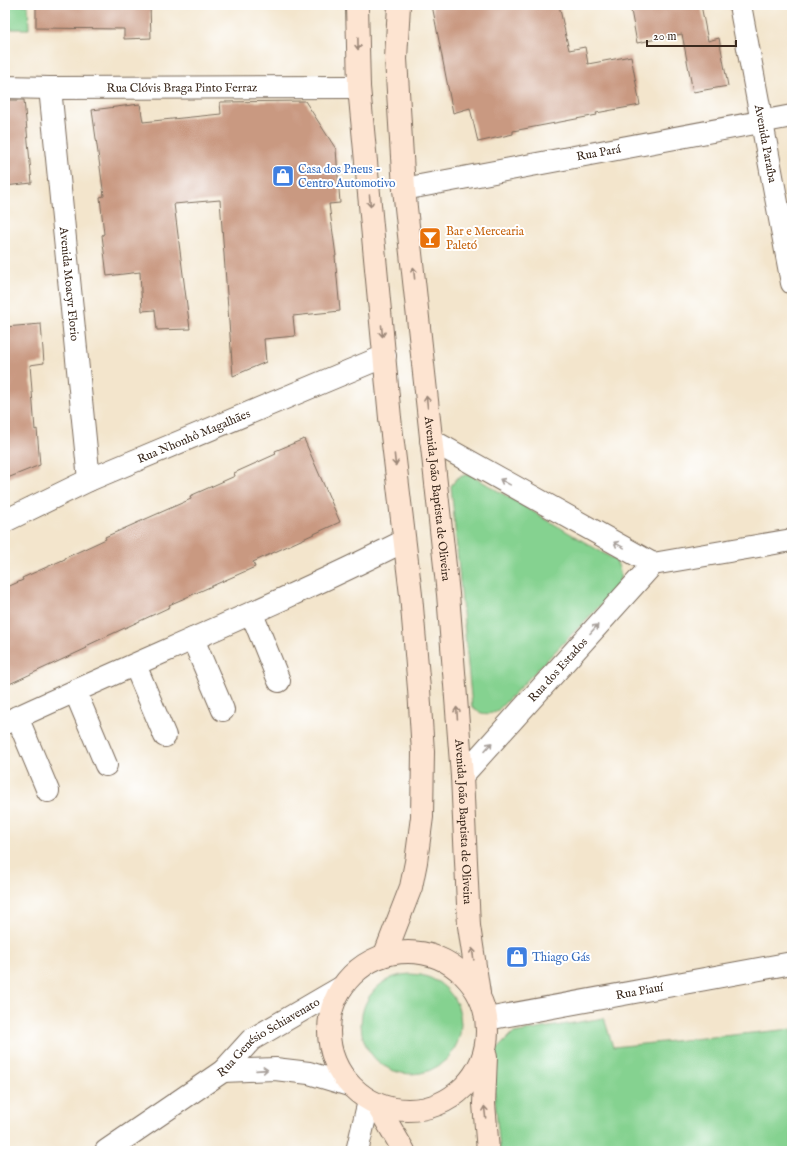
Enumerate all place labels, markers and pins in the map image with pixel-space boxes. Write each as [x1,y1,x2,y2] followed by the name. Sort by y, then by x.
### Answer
[298,162,396,191] place label: Casa dos Pneus - Centro Automotivo
[270,163,296,189] shop icon: Casa dos Pneus - Centro Automotivo
[446,224,525,253] place label: Bar e Mercearia Paletó
[417,225,443,251] bar icon: Bar e Mercearia Paletó
[504,944,530,970] shop icon: Thiago Gás
[532,950,590,965] place label: Thiago Gás

